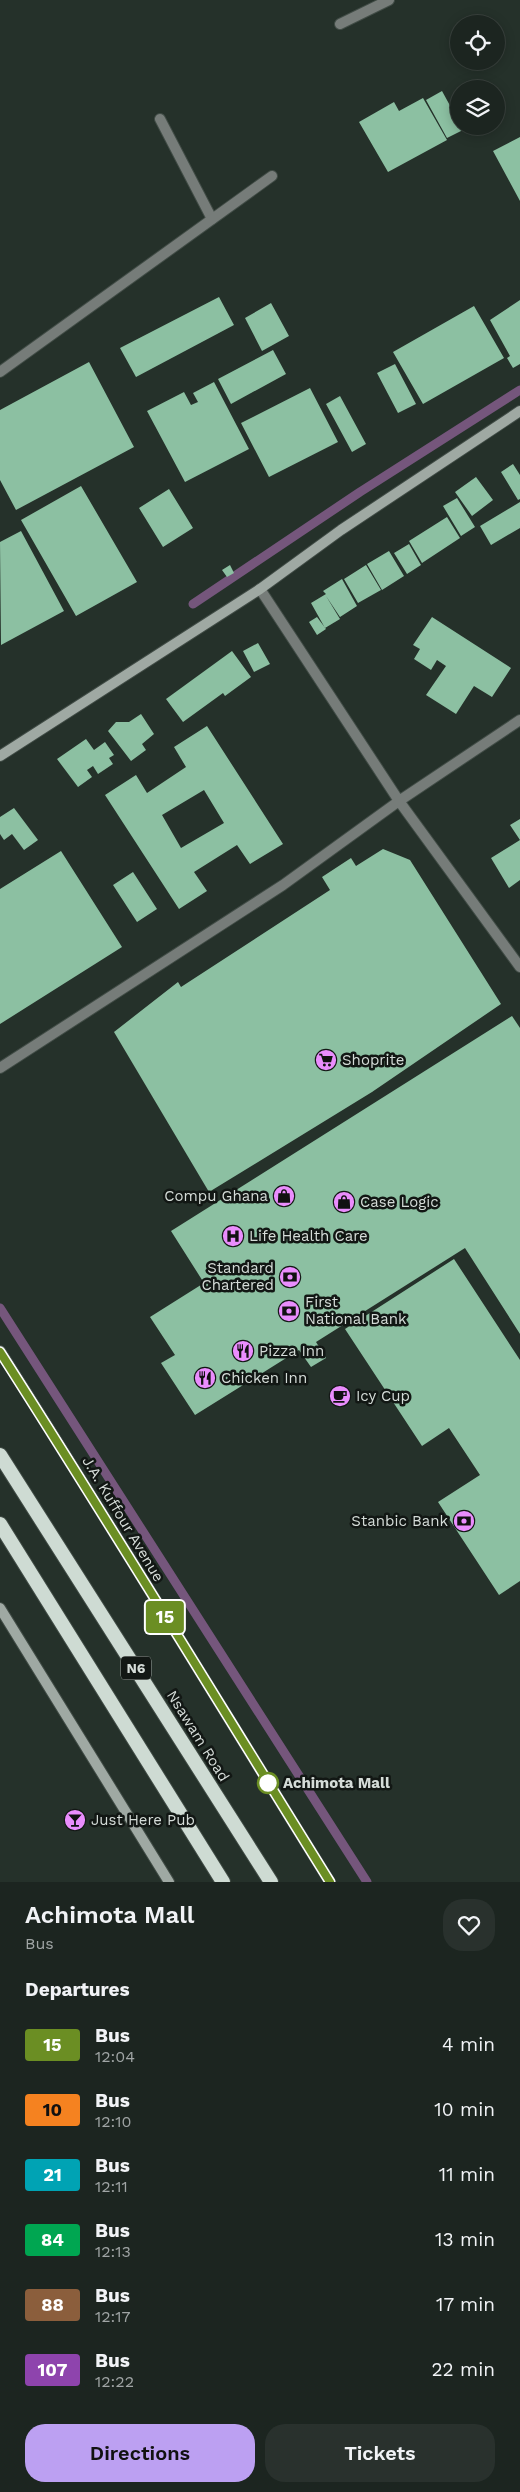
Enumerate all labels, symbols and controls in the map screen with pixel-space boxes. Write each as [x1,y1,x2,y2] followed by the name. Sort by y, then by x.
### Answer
[450,15,505,135] map controls
[450,15,505,70] button: locate
[450,80,505,135] button: layers
[314,1048,338,1072] supermarket icon: Shoprite
[342,1051,404,1069] place label: Shoprite
[272,1184,296,1208] shop icon: Compu Ghana
[164,1187,268,1205] place label: Compu Ghana
[332,1190,356,1214] shop icon: Case Logic
[360,1193,439,1211] place label: Case Logic
[221,1224,245,1248] hospital icon: Life Health Care
[249,1227,368,1245] place label: Life Health Care
[201,1259,274,1294] place label: Standard Chartered
[278,1265,302,1289] bank icon: Standard Chartered
[305,1293,407,1328] place label: First National Bank
[277,1299,301,1323] bank icon: First National Bank
[231,1339,255,1363] restaurant icon: Pizza Inn
[259,1342,324,1360] place label: Pizza Inn
[193,1366,217,1390] restaurant icon: Chicken Inn
[221,1369,307,1387] place label: Chicken Inn
[328,1384,352,1408] cafe icon: Icy Cup
[356,1387,410,1405] place label: Icy Cup
[78,1453,168,1585] street label: J.A. Kuffour Avenue
[452,1509,476,1533] bank icon: Stanbic Bank
[351,1512,448,1530] place label: Stanbic Bank
[142,1601,188,1633] line badge: 15
[156,1606,174,1627] text: 15
[121,1656,151,1680] road number: N6
[163,1687,233,1785] street label: Nsawam Road
[257,1772,279,1794] marker: Achimota Mall
[283,1774,390,1792] place label: Achimota Mall
[63,1808,87,1832] bar icon: Just Here Pub
[91,1811,195,1829] place label: Just Here Pub
[443,1899,495,1951] button: heart
[25,1901,194,1929] text: Achimota Mall
[25,1934,54,1953] text: Bus
[25,1978,130,2001] text: Departures
[95,2024,130,2047] text: Bus
[442,2033,495,2056] text: 4 min
[43,2034,62,2055] text: 15
[95,2047,135,2066] text: 12:04
[95,2089,130,2112] text: Bus
[434,2098,495,2121] text: 10 min
[43,2099,62,2120] text: 10
[95,2112,132,2131] text: 12:10
[95,2154,130,2177] text: Bus
[439,2163,495,2186] text: 11 min
[43,2164,62,2185] text: 21
[95,2177,128,2196] text: 12:11
[95,2219,130,2242] text: Bus
[435,2228,495,2251] text: 13 min
[41,2229,64,2250] text: 84
[95,2242,131,2261] text: 12:13
[95,2284,130,2307] text: Bus
[436,2293,495,2316] text: 17 min
[41,2294,64,2315] text: 88
[95,2307,131,2326] text: 12:17
[95,2349,130,2372] text: Bus
[431,2358,495,2381] text: 22 min
[38,2359,67,2380] text: 107
[95,2372,134,2391] text: 12:22
[25,2424,255,2482] button: Directions
[265,2424,495,2482] button: Tickets

